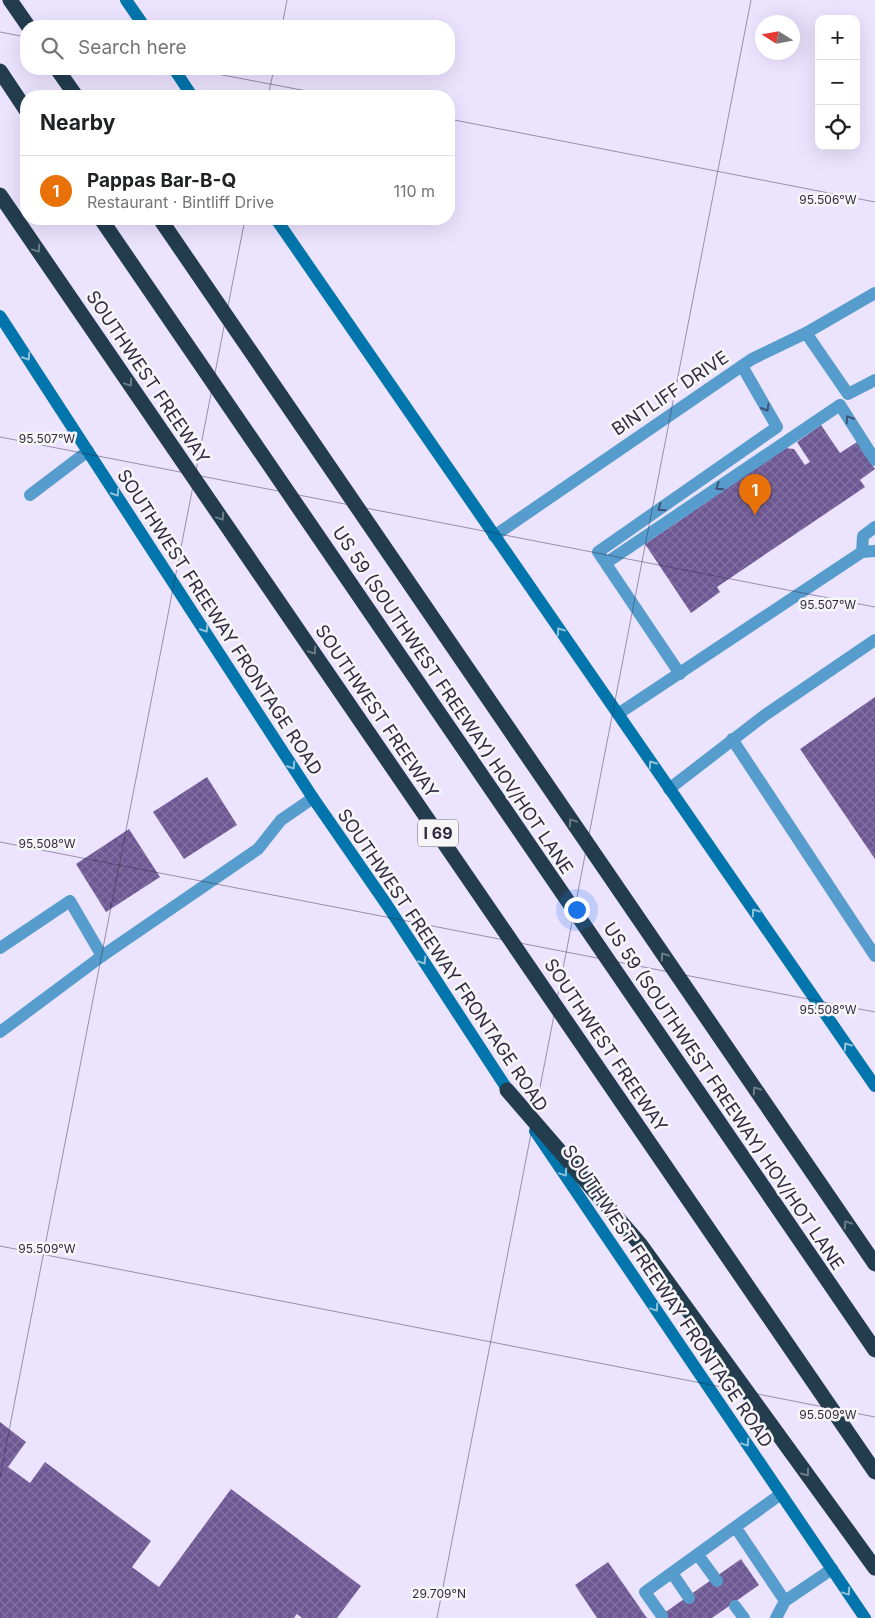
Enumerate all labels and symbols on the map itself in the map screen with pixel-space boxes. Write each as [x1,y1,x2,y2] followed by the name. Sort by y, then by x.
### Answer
[755,15,800,60] north arrow
[799,192,857,207] text: 95.506°W
[31,244,41,253] one-way arrow
[82,286,214,468] street label: SOUTHWEST FREEWAY
[608,346,732,440] street label: BINTLIFF DRIVE
[20,352,30,361] one-way arrow
[123,378,132,387] one-way arrow
[759,403,769,412] one-way arrow
[846,415,855,424] one-way arrow
[19,431,75,446] text: 95.507°W
[113,465,327,779] street label: SOUTHWEST FREEWAY FRONTAGE ROAD
[739,474,771,515] pin: 1
[716,481,725,490] one-way arrow
[109,488,119,497] one-way arrow
[657,502,667,511] one-way arrow
[215,512,224,521] one-way arrow
[328,522,578,878] street label: US 59 (SOUTHWEST FREEWAY) HOV/HOT LANE
[800,597,856,612] text: 95.507°W
[311,620,443,802] street label: SOUTHWEST FREEWAY
[198,624,208,633] one-way arrow
[557,627,566,636] one-way arrow
[307,646,316,655] one-way arrow
[286,760,296,769] one-way arrow
[649,760,658,770] one-way arrow
[334,805,552,1115] street label: SOUTHWEST FREEWAY FRONTAGE ROAD
[569,818,578,827] one-way arrow
[418,820,458,846] road number: I 69
[18,836,76,851] text: 95.508°W
[564,897,590,923] your location
[752,908,761,918] one-way arrow
[599,918,849,1274] street label: US 59 (SOUTHWEST FREEWAY) HOV/HOT LANE
[661,952,670,962] one-way arrow
[540,954,672,1136] street label: SOUTHWEST FREEWAY
[417,956,427,965] one-way arrow
[799,1002,857,1017] text: 95.508°W
[844,1042,853,1052] one-way arrow
[753,1086,762,1096] one-way arrow
[559,1141,777,1451] street label: SOUTHWEST FREEWAY FRONTAGE ROAD
[558,1168,567,1177] one-way arrow
[844,1220,854,1229] one-way arrow
[18,1241,76,1256] text: 95.509°W
[649,1302,658,1312] one-way arrow
[799,1407,857,1422] text: 95.509°W
[740,1437,749,1446] one-way arrow
[800,1467,809,1477] one-way arrow
[412,1586,466,1601] text: 29.709°N
[841,1586,850,1595] one-way arrow

